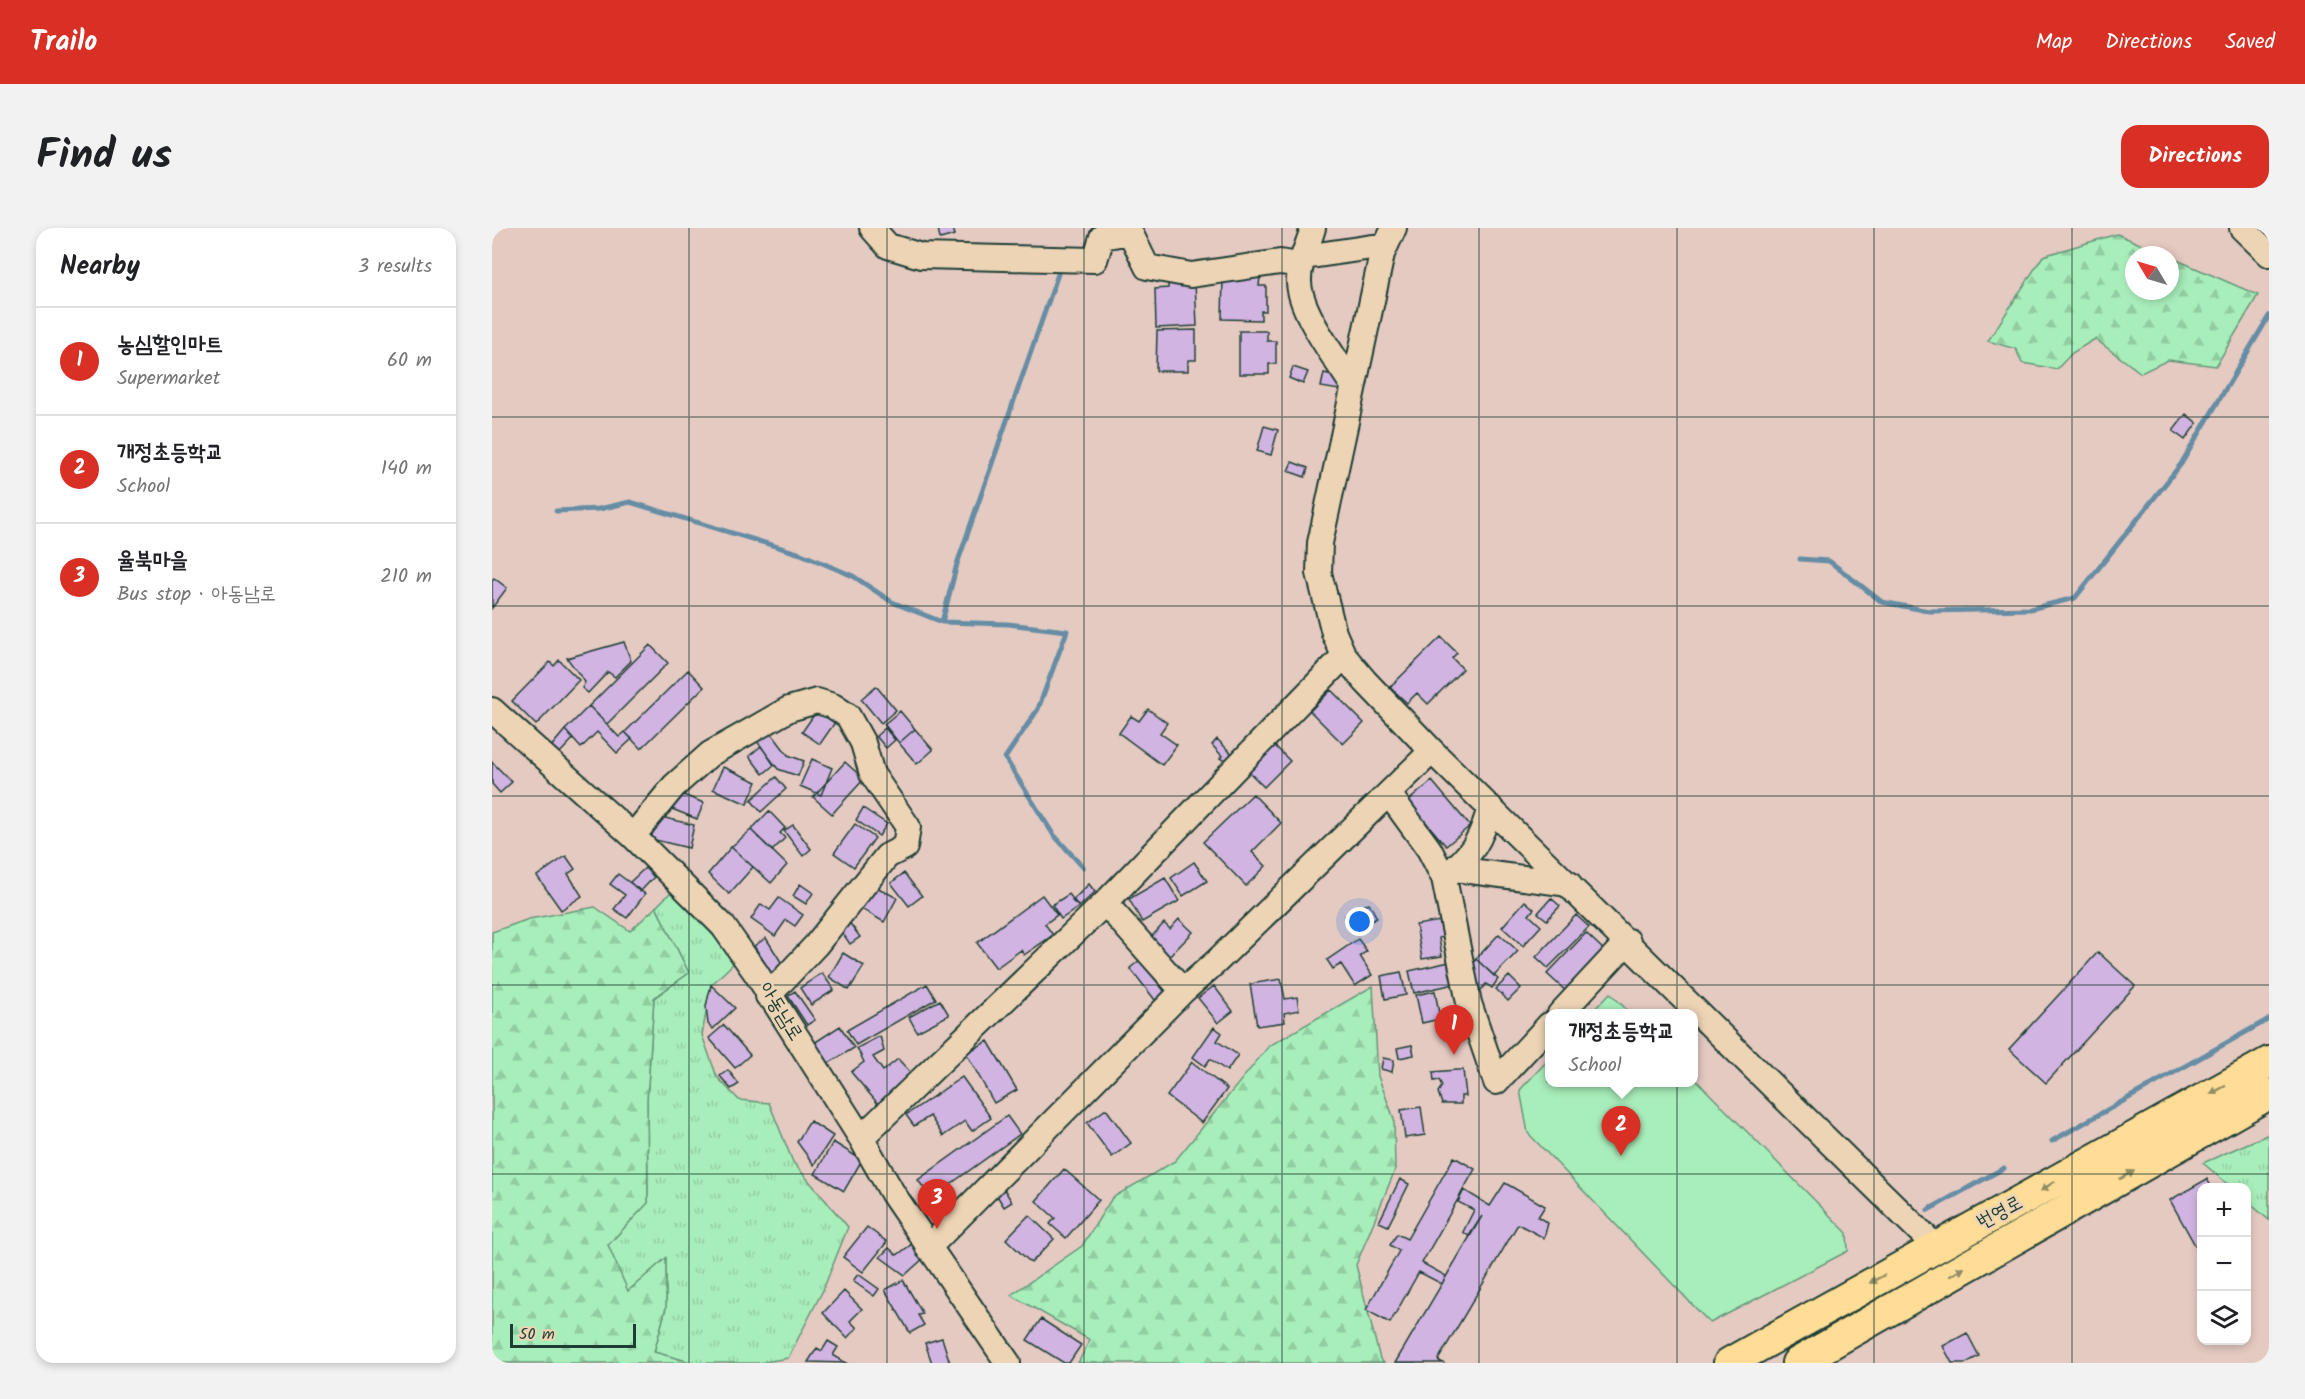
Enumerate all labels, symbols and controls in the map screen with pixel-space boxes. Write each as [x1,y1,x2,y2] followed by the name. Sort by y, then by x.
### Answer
[30,20,97,65] text: Trailo
[2036,26,2072,59] text: Map
[2105,26,2192,59] text: Directions
[2225,26,2275,59] text: Saved
[36,123,172,190] text: Find us
[2121,125,2269,188] button: Directions
[60,246,140,288] text: Nearby
[2125,246,2179,300] north arrow
[358,251,432,283] text: 3 results
[117,328,223,363] text: 농심할인마트
[76,345,83,377] text: 1
[387,345,432,377] text: 60 m
[117,363,220,395] text: Supermarket
[117,436,223,471] text: 개정초등학교
[74,453,85,485] text: 2
[381,453,432,485] text: 140 m
[117,471,170,503] text: School
[117,544,188,579] text: 율북마을
[74,561,85,593] text: 3
[380,561,432,593] text: 210 m
[117,579,276,611] text: Bus stop · 아동남로
[1345,907,1374,936] your location
[749,976,811,1048] street label: 아동남로
[1434,1006,1474,1055] pin: 1
[1545,1009,1698,1087] popup
[1568,1015,1675,1050] text: 개정초등학교
[1568,1050,1622,1082] text: School
[2209,1085,2226,1095] one-way arrow
[1602,1106,1640,1156] pin: 2
[2119,1170,2136,1180] one-way arrow
[918,1180,956,1229] pin: 3
[2040,1180,2056,1191] one-way arrow
[2197,1183,2251,1345] map controls
[2197,1183,2251,1237] button: +
[1971,1188,2029,1238] street label: 번영로
[2197,1237,2251,1291] button: −
[1949,1266,1965,1277] one-way arrow
[1868,1274,1885,1284] one-way arrow
[2197,1291,2251,1345] button: layers
[510,1321,636,1348] scale bar
[519,1322,555,1347] text: 50 m

